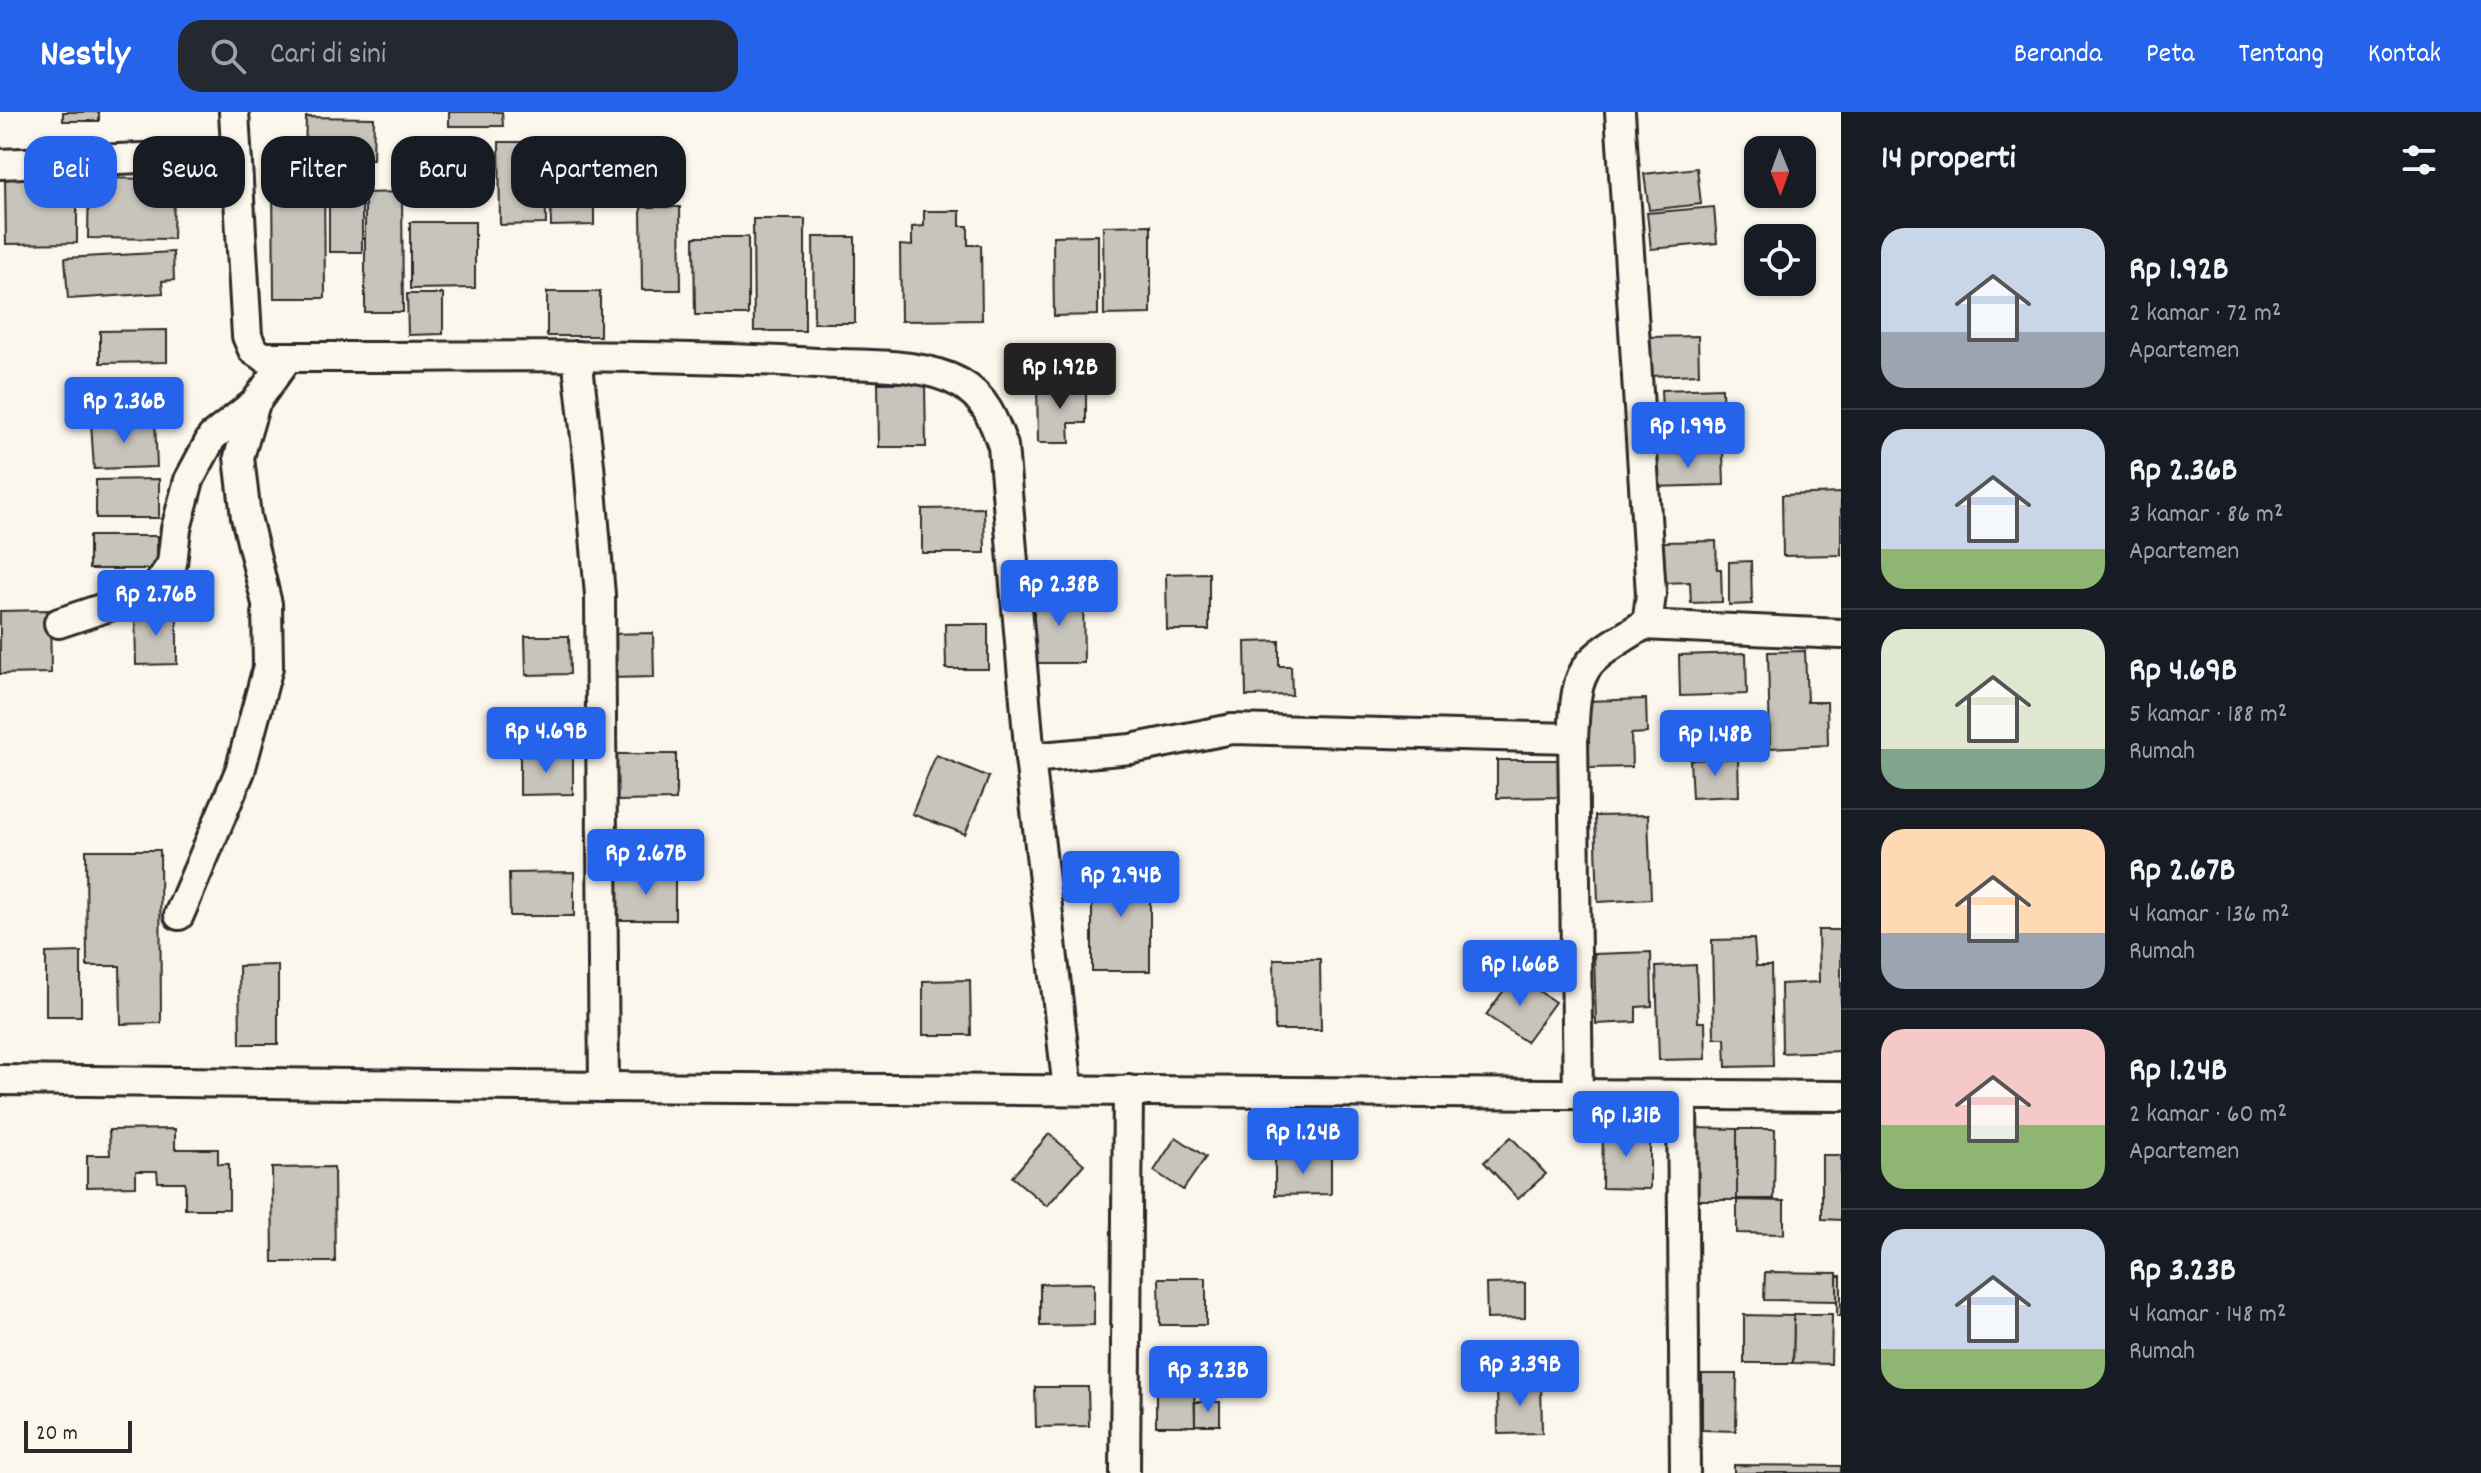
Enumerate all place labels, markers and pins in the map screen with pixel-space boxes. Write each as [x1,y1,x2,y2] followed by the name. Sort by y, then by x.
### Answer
[977,343,1143,411] pin: Rp 1.92B
[41,377,207,445] pin: Rp 2.36B
[1605,402,1771,470] pin: Rp 1.99B
[976,560,1142,628] pin: Rp 2.38B
[73,570,239,638] pin: Rp 2.76B
[463,707,629,775] pin: Rp 4.69B
[1632,710,1798,778] pin: Rp 1.48B
[563,829,729,897] pin: Rp 2.67B
[1038,851,1204,919] pin: Rp 2.94B
[1437,940,1603,1008] pin: Rp 1.66B
[1543,1091,1709,1159] pin: Rp 1.31B
[1220,1108,1386,1176] pin: Rp 1.24B
[1437,1340,1603,1408] pin: Rp 3.39B
[1125,1346,1291,1414] pin: Rp 3.23B

